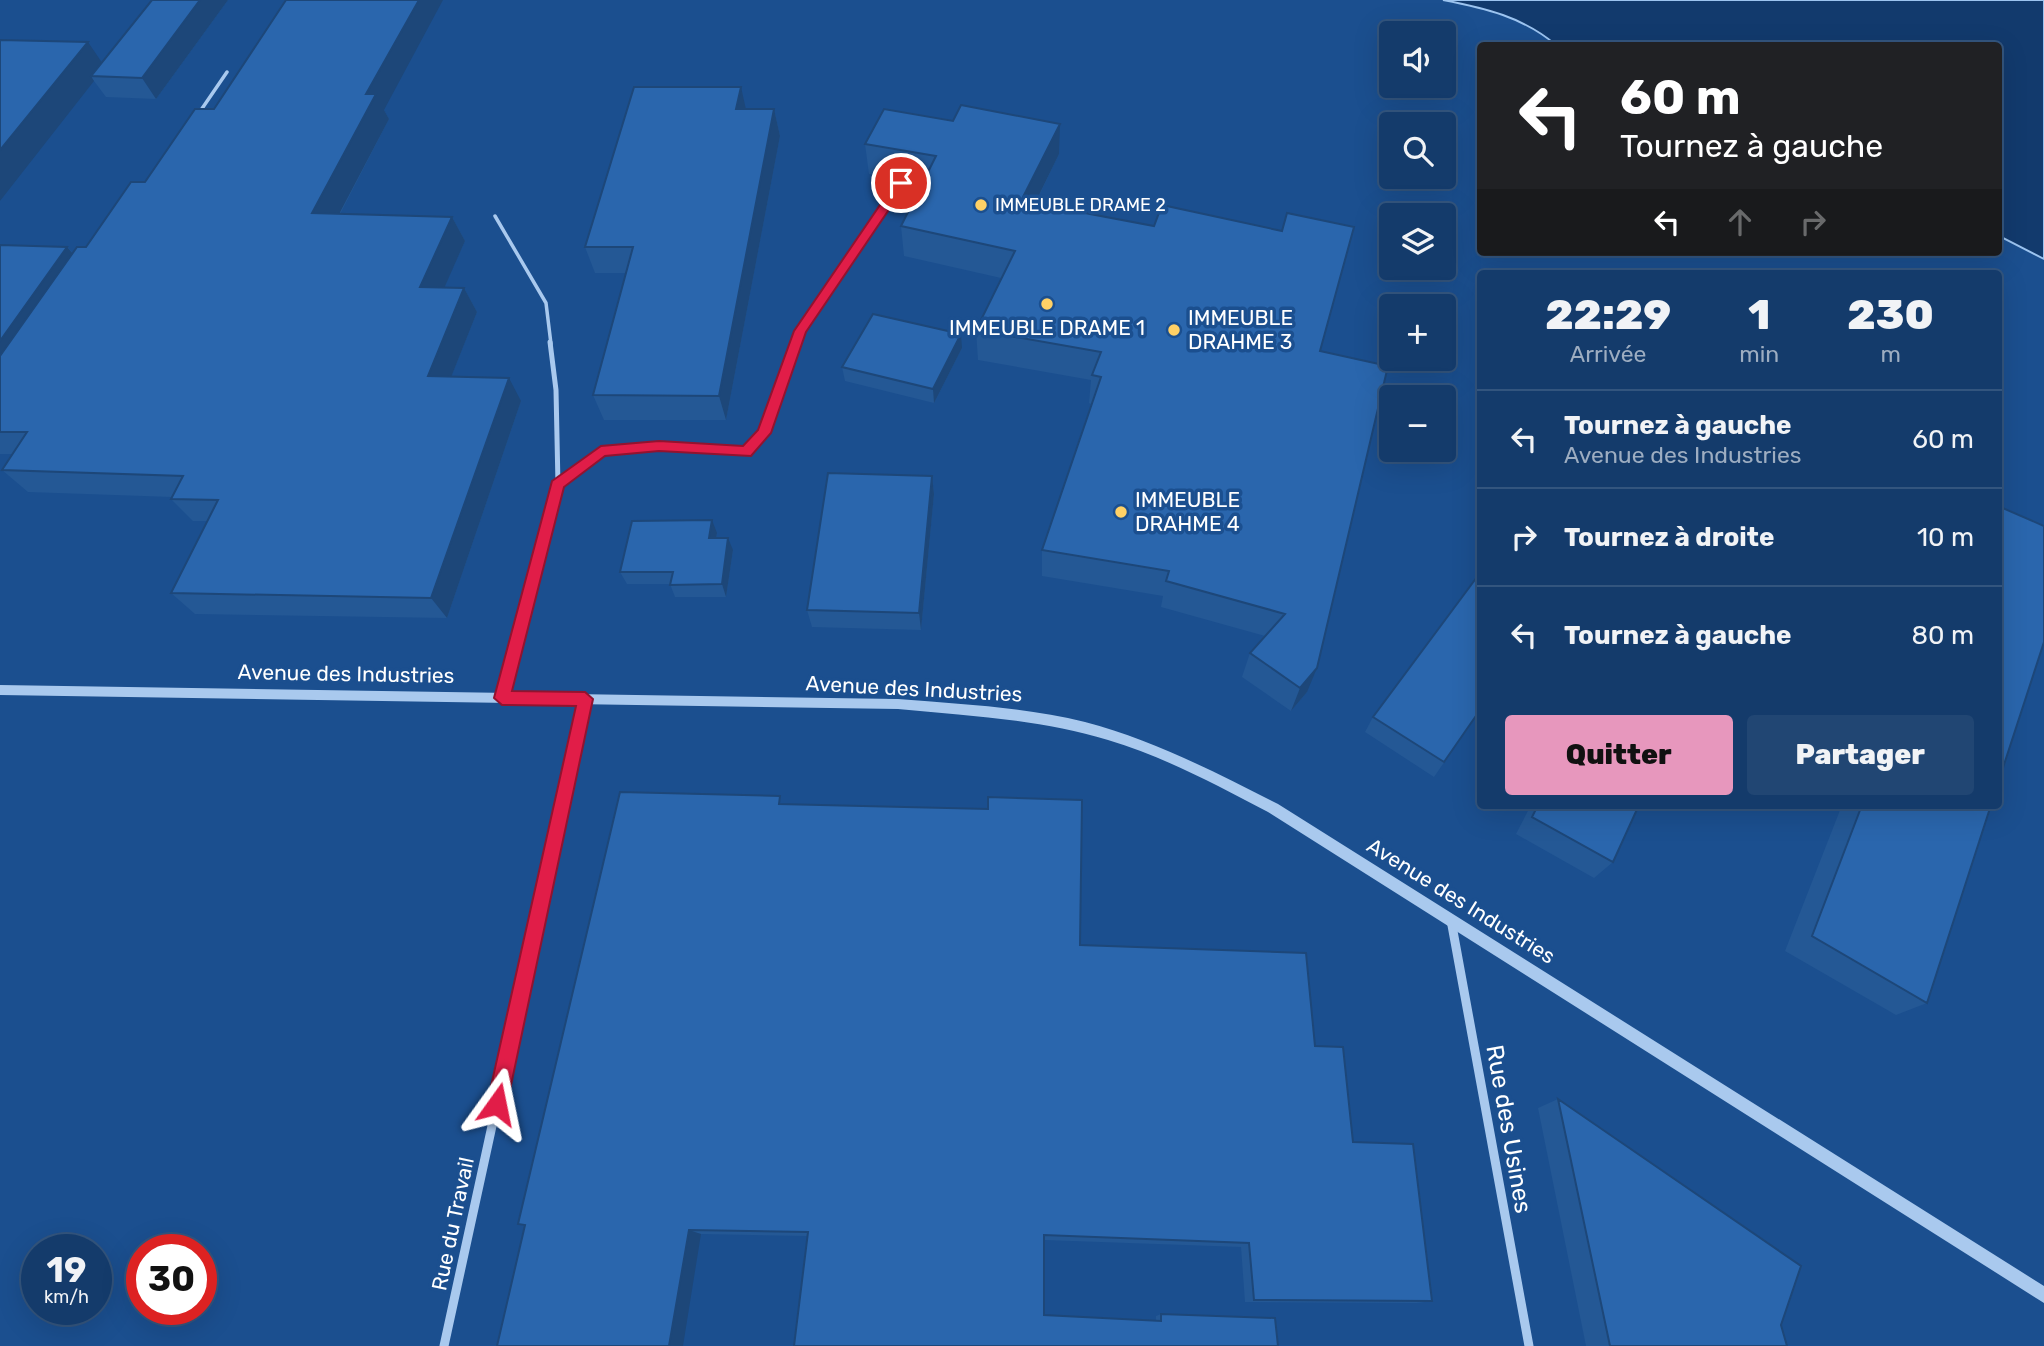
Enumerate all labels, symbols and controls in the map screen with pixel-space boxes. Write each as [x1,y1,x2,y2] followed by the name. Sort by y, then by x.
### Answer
[1379,21,1456,462] map controls
[1379,21,1456,98] button: sound
[1620,68,1741,126] text: 60 m
[1505,70,1596,161] icon: left
[1379,112,1456,189] button: search
[1620,127,1883,165] text: Tournez à gauche
[871,153,931,213] pin
[882,164,920,202] icon: arrive
[995,194,1166,216] place label: IMMEUBLE DRAME 2
[973,197,989,213] marker: IMMEUBLE DRAME 2
[1379,203,1456,280] button: layers
[1648,203,1686,241] icon: left
[1721,203,1759,241] icon: ahead
[1794,203,1832,241] icon: right
[1545,290,1671,340] text: 22:29
[1748,290,1770,340] text: 1
[1847,290,1934,340] text: 230
[1379,294,1456,371] button: +
[1039,296,1055,312] marker: IMMEUBLE DRAME 1
[1188,305,1293,354] place label: IMMEUBLE DRAHME 3
[949,315,1145,340] place label: IMMEUBLE DRAME 1
[1166,322,1182,338] marker: IMMEUBLE DRAHME 3
[1570,340,1646,368] text: Arrivée
[1739,340,1779,368] text: min
[1880,340,1901,368] text: m
[1379,385,1456,462] button: −
[1564,410,1792,441] text: Tournez à gauche
[1505,420,1543,458] icon: left
[1912,424,1974,455] text: 60 m
[1564,441,1802,469] text: Avenue des Industries
[1135,487,1240,536] place label: IMMEUBLE DRAHME 4
[1113,504,1129,520] marker: IMMEUBLE DRAHME 4
[1505,518,1543,556] icon: right
[1564,522,1774,553] text: Tournez à droite
[1917,522,1974,553] text: 10 m
[1505,616,1543,654] icon: left
[1564,620,1792,651] text: Tournez à gauche
[1911,620,1974,651] text: 80 m
[237,659,455,688] street label: Avenue des Industries
[805,670,1023,707] street label: Avenue des Industries
[1505,715,1733,795] button: Quitter
[1747,715,1974,795] button: Partager
[1363,833,1560,969] street label: Avenue des Industries
[1480,1043,1538,1215] street label: Rue des Usines
[460,1067,534,1141] position arrow
[426,1155,479,1293] street label: Rue du Travail
[126,1234,217,1325] speed limit sign: 30
[47,1249,86,1291] text: 19
[44,1286,89,1308] text: km/h

